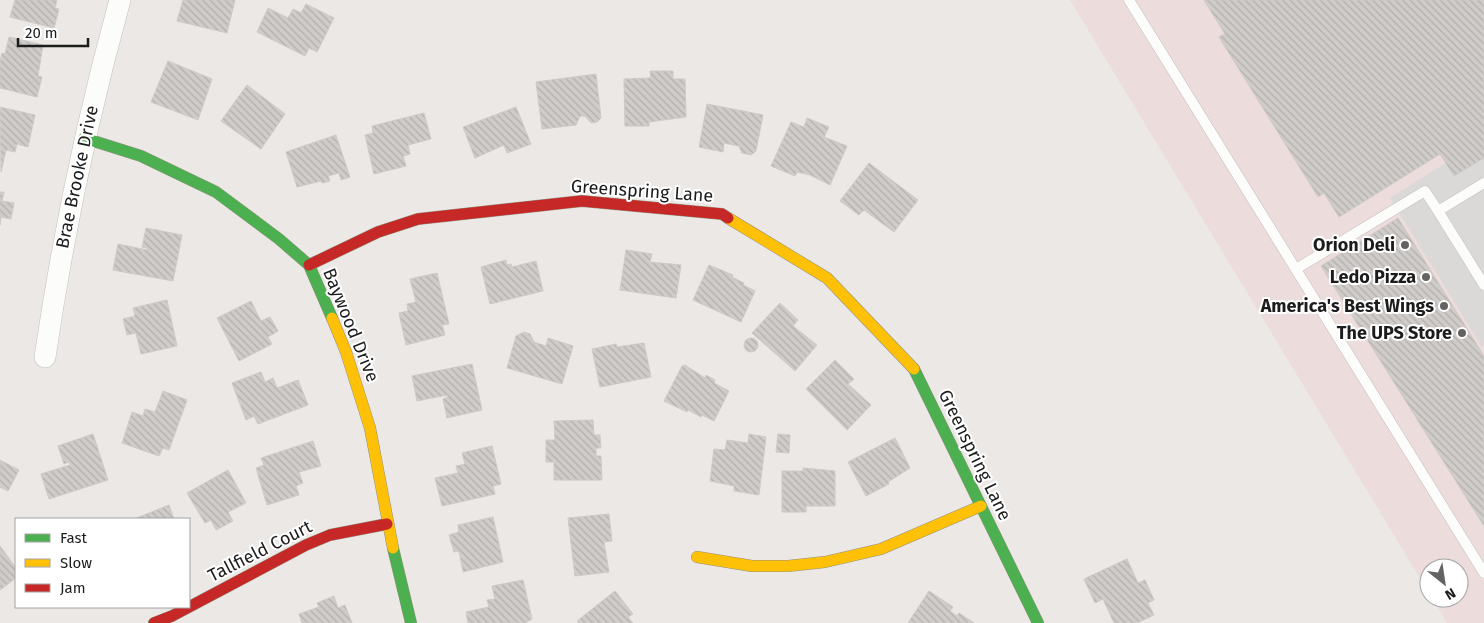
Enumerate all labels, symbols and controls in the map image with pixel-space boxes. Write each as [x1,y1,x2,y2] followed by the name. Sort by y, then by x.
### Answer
[18,15,88,47] scale bar
[25,24,58,42] text: 20 m
[51,103,103,251] street label: Brae Brooke Drive
[570,175,714,207] street label: Greenspring Lane
[1313,234,1395,256] place label: Orion Deli
[1399,239,1411,251] marker: Orion Deli
[318,265,384,385] street label: Baywood Drive
[1330,266,1416,288] place label: Ledo Pizza
[1420,271,1432,283] marker: Ledo Pizza
[1260,295,1434,317] place label: America's Best Wings
[1438,300,1450,312] marker: America's Best Wings
[1337,322,1452,344] place label: The UPS Store
[1456,327,1468,339] marker: The UPS Store
[934,386,1016,524] street label: Greenspring Lane
[204,515,316,587] street label: Tallfield Court
[15,518,190,608] legend
[60,529,87,547] text: Fast
[60,554,92,572] text: Slow
[1419,558,1469,608] north arrow
[60,579,86,597] text: Jam
[1442,584,1459,604] text: N

